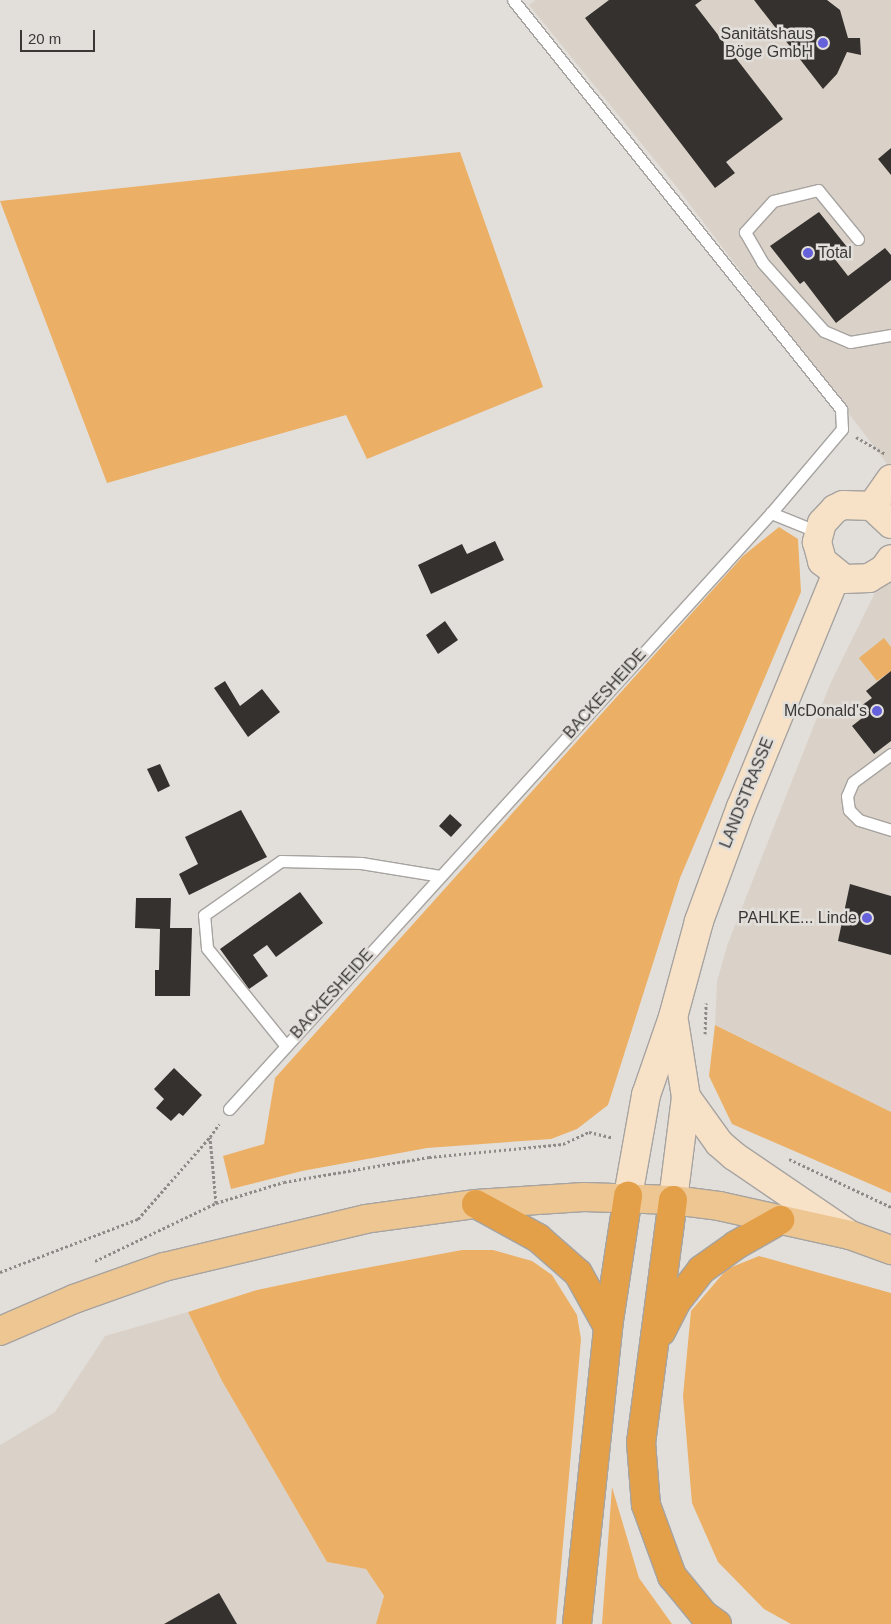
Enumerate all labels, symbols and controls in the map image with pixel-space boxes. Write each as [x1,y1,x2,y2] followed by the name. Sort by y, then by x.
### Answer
[22,20,98,52] scale bar
[720,24,813,62] place label: Sanitätshaus Böge GmbH
[28,30,61,47] text: 20 m
[817,37,829,49] marker: Sanitätshaus Böge GmbH
[818,243,852,263] place label: Total
[802,247,814,259] marker: Total
[560,645,650,743] street label: BACKESHEIDE
[784,701,867,721] place label: McDonald's
[871,705,883,717] marker: McDonald's
[716,735,778,851] street label: LANDSTRASSE
[738,908,857,928] place label: PAHLKE... Linde
[861,912,873,924] marker: PAHLKE... Linde
[287,945,377,1043] street label: BACKESHEIDE

